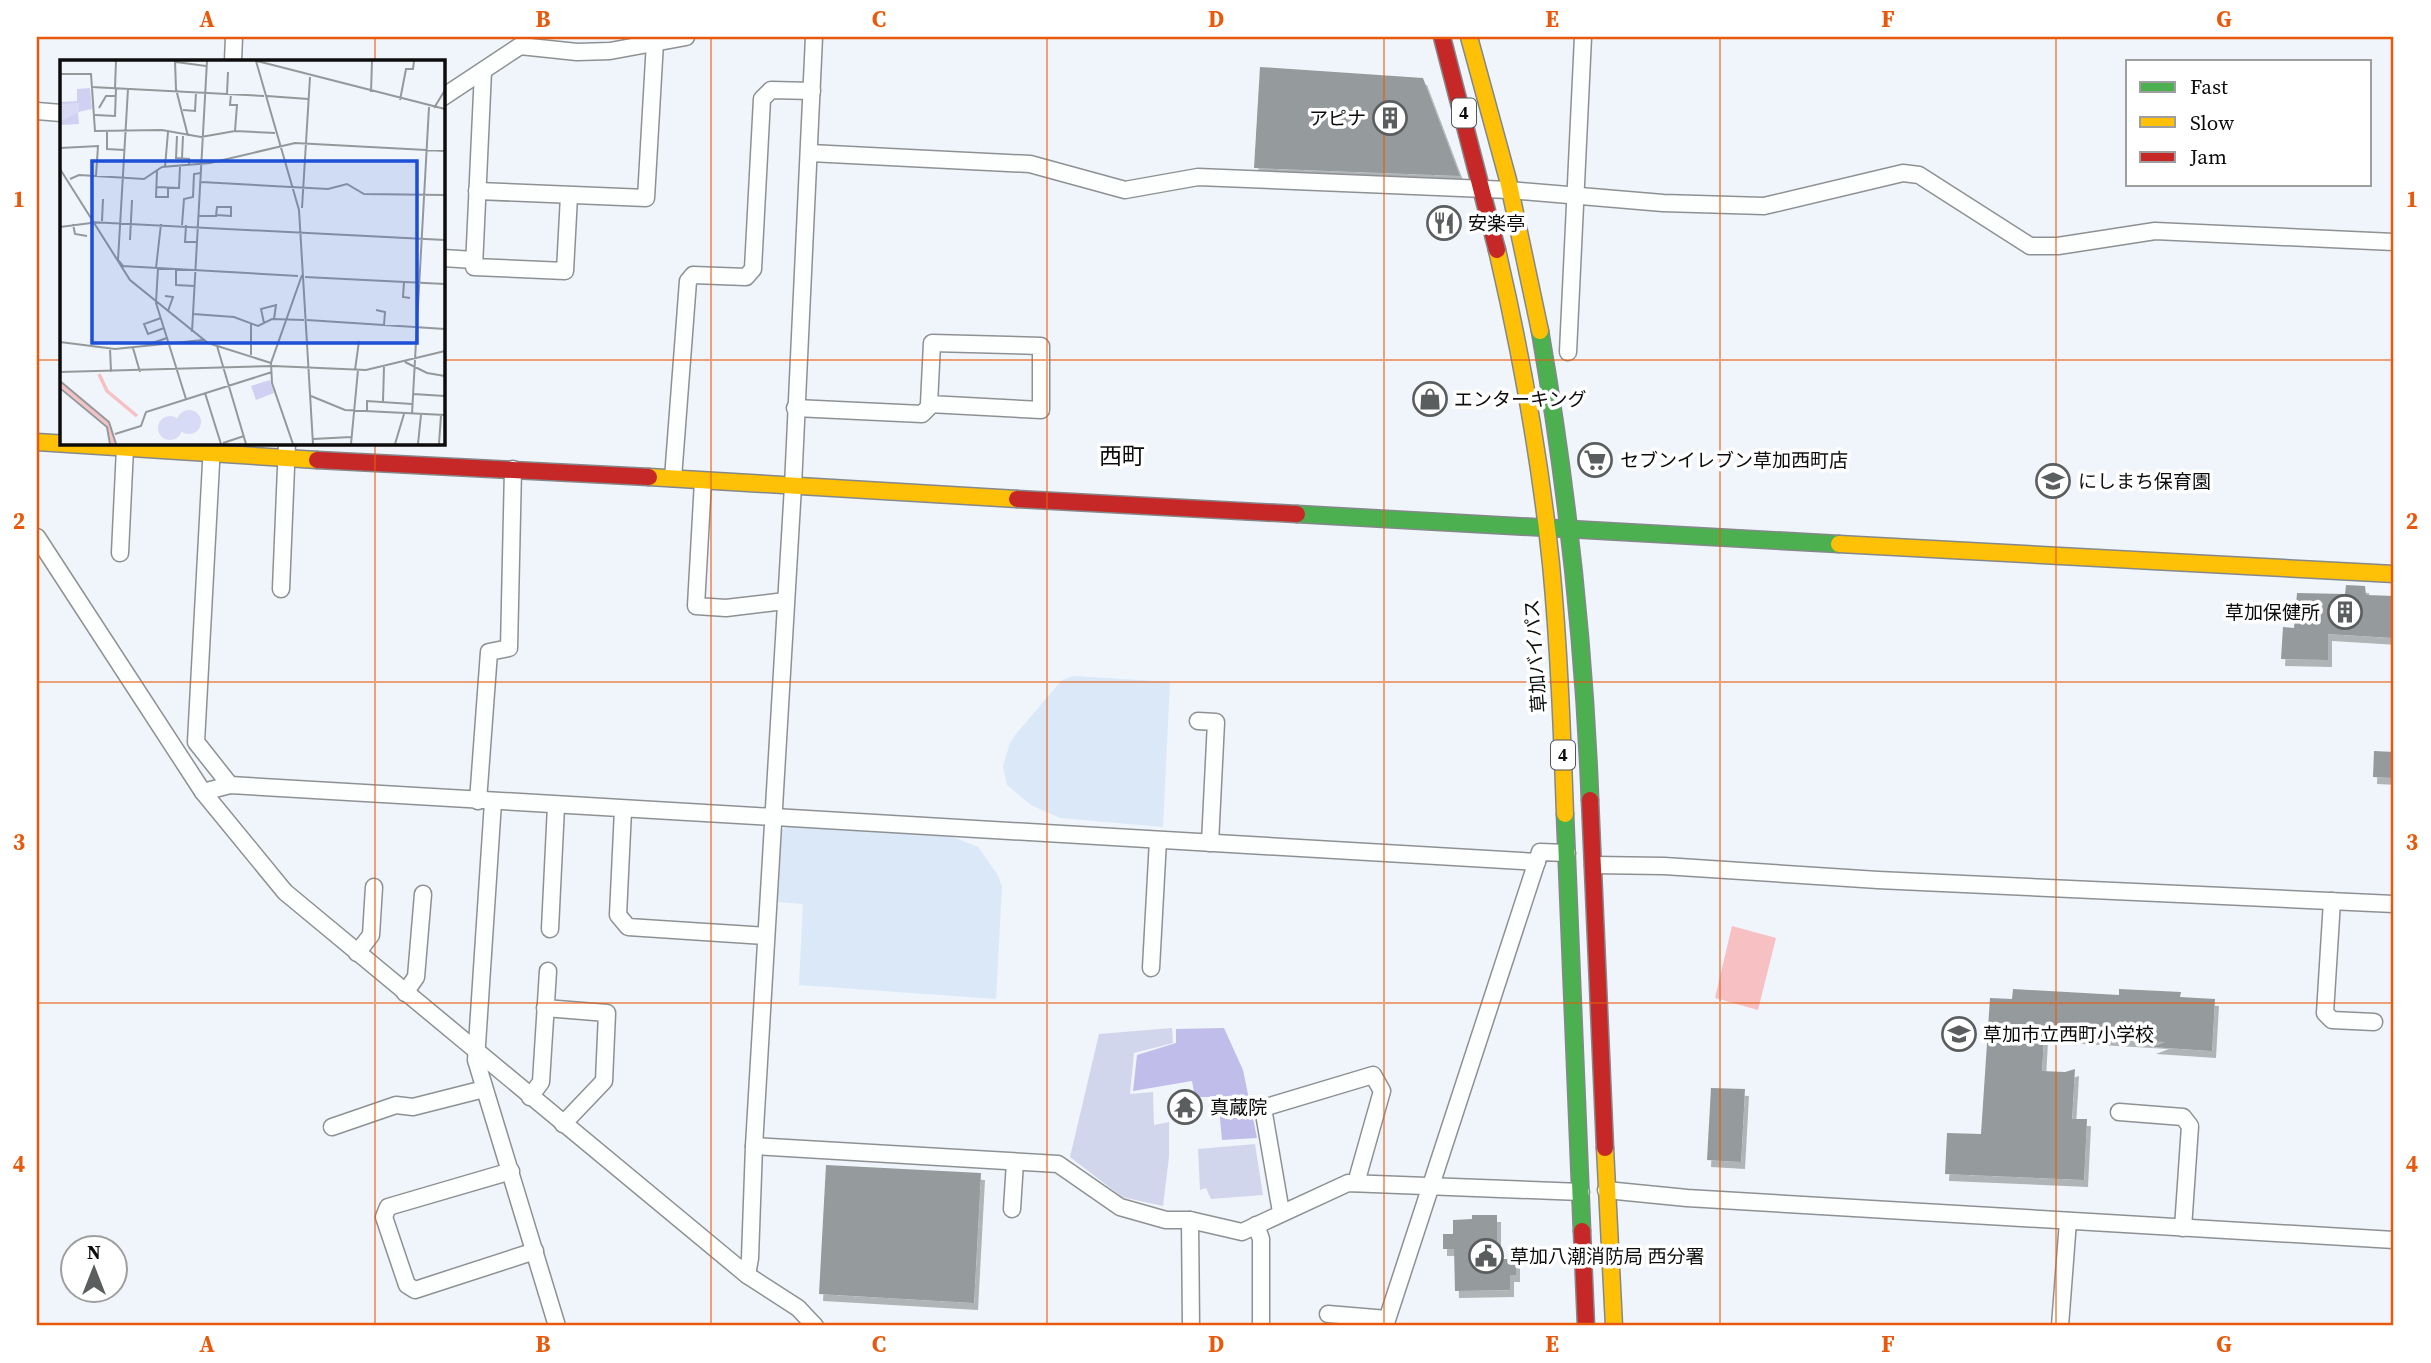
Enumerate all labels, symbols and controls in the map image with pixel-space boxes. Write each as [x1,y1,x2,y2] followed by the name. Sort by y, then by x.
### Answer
[199,3,215,35] text: A
[536,3,551,35] text: B
[872,3,886,35] text: C
[1208,3,1224,35] text: D
[1545,3,1559,35] text: E
[1881,3,1895,35] text: F
[2216,3,2232,35] text: G
[60,60,444,444] inset map
[2126,60,2372,186] legend
[2190,72,2228,101] text: Fast
[1452,98,1476,128] road number: 4
[1371,99,1409,137] building icon: アピナ
[1309,105,1366,131] place label: アピナ
[2190,108,2234,137] text: Slow
[2189,142,2227,171] text: Jam
[13,183,25,215] text: 1
[2406,183,2418,215] text: 1
[1425,204,1463,242] restaurant icon: 安楽亭
[1468,210,1525,236] place label: 安楽亭
[1411,380,1449,418] shop icon: エンターキング
[1454,386,1586,412] place label: エンターキング
[1099,440,1145,472] district label: 西町
[1576,441,1614,479] supermarket icon: セブンイレブン草加西町店
[1620,447,1848,473] place label: セブンイレブン草加西町店
[2034,462,2072,500] school or university icon: にしまち保育園
[2078,468,2211,494] place label: にしまち保育園
[13,505,25,537] text: 2
[2406,505,2418,537] text: 2
[2326,593,2364,631] building icon: 草加保健所
[1518,598,1552,714] street label: 草加バイパス
[2225,599,2320,625] place label: 草加保健所
[1551,740,1575,770] road number: 4
[13,826,25,858] text: 3
[2406,826,2418,858] text: 3
[1940,1015,1978,1053] school or university icon: 草加市立西町小学校
[1983,1021,2154,1047] place label: 草加市立西町小学校
[1166,1088,1204,1126] temple icon: 真蔵院
[1210,1094,1267,1120] place label: 真蔵院
[13,1148,25,1180] text: 4
[2406,1148,2418,1180] text: 4
[60,1234,130,1304] north arrow
[1467,1237,1505,1275] public building icon: 草加八潮消防局 西分署
[87,1239,101,1265] text: N
[1510,1243,1704,1269] place label: 草加八潮消防局 西分署
[199,1328,215,1360] text: A
[536,1328,551,1360] text: B
[872,1328,886,1360] text: C
[1208,1328,1224,1360] text: D
[1545,1328,1559,1360] text: E
[1881,1328,1895,1360] text: F
[2216,1328,2232,1360] text: G

